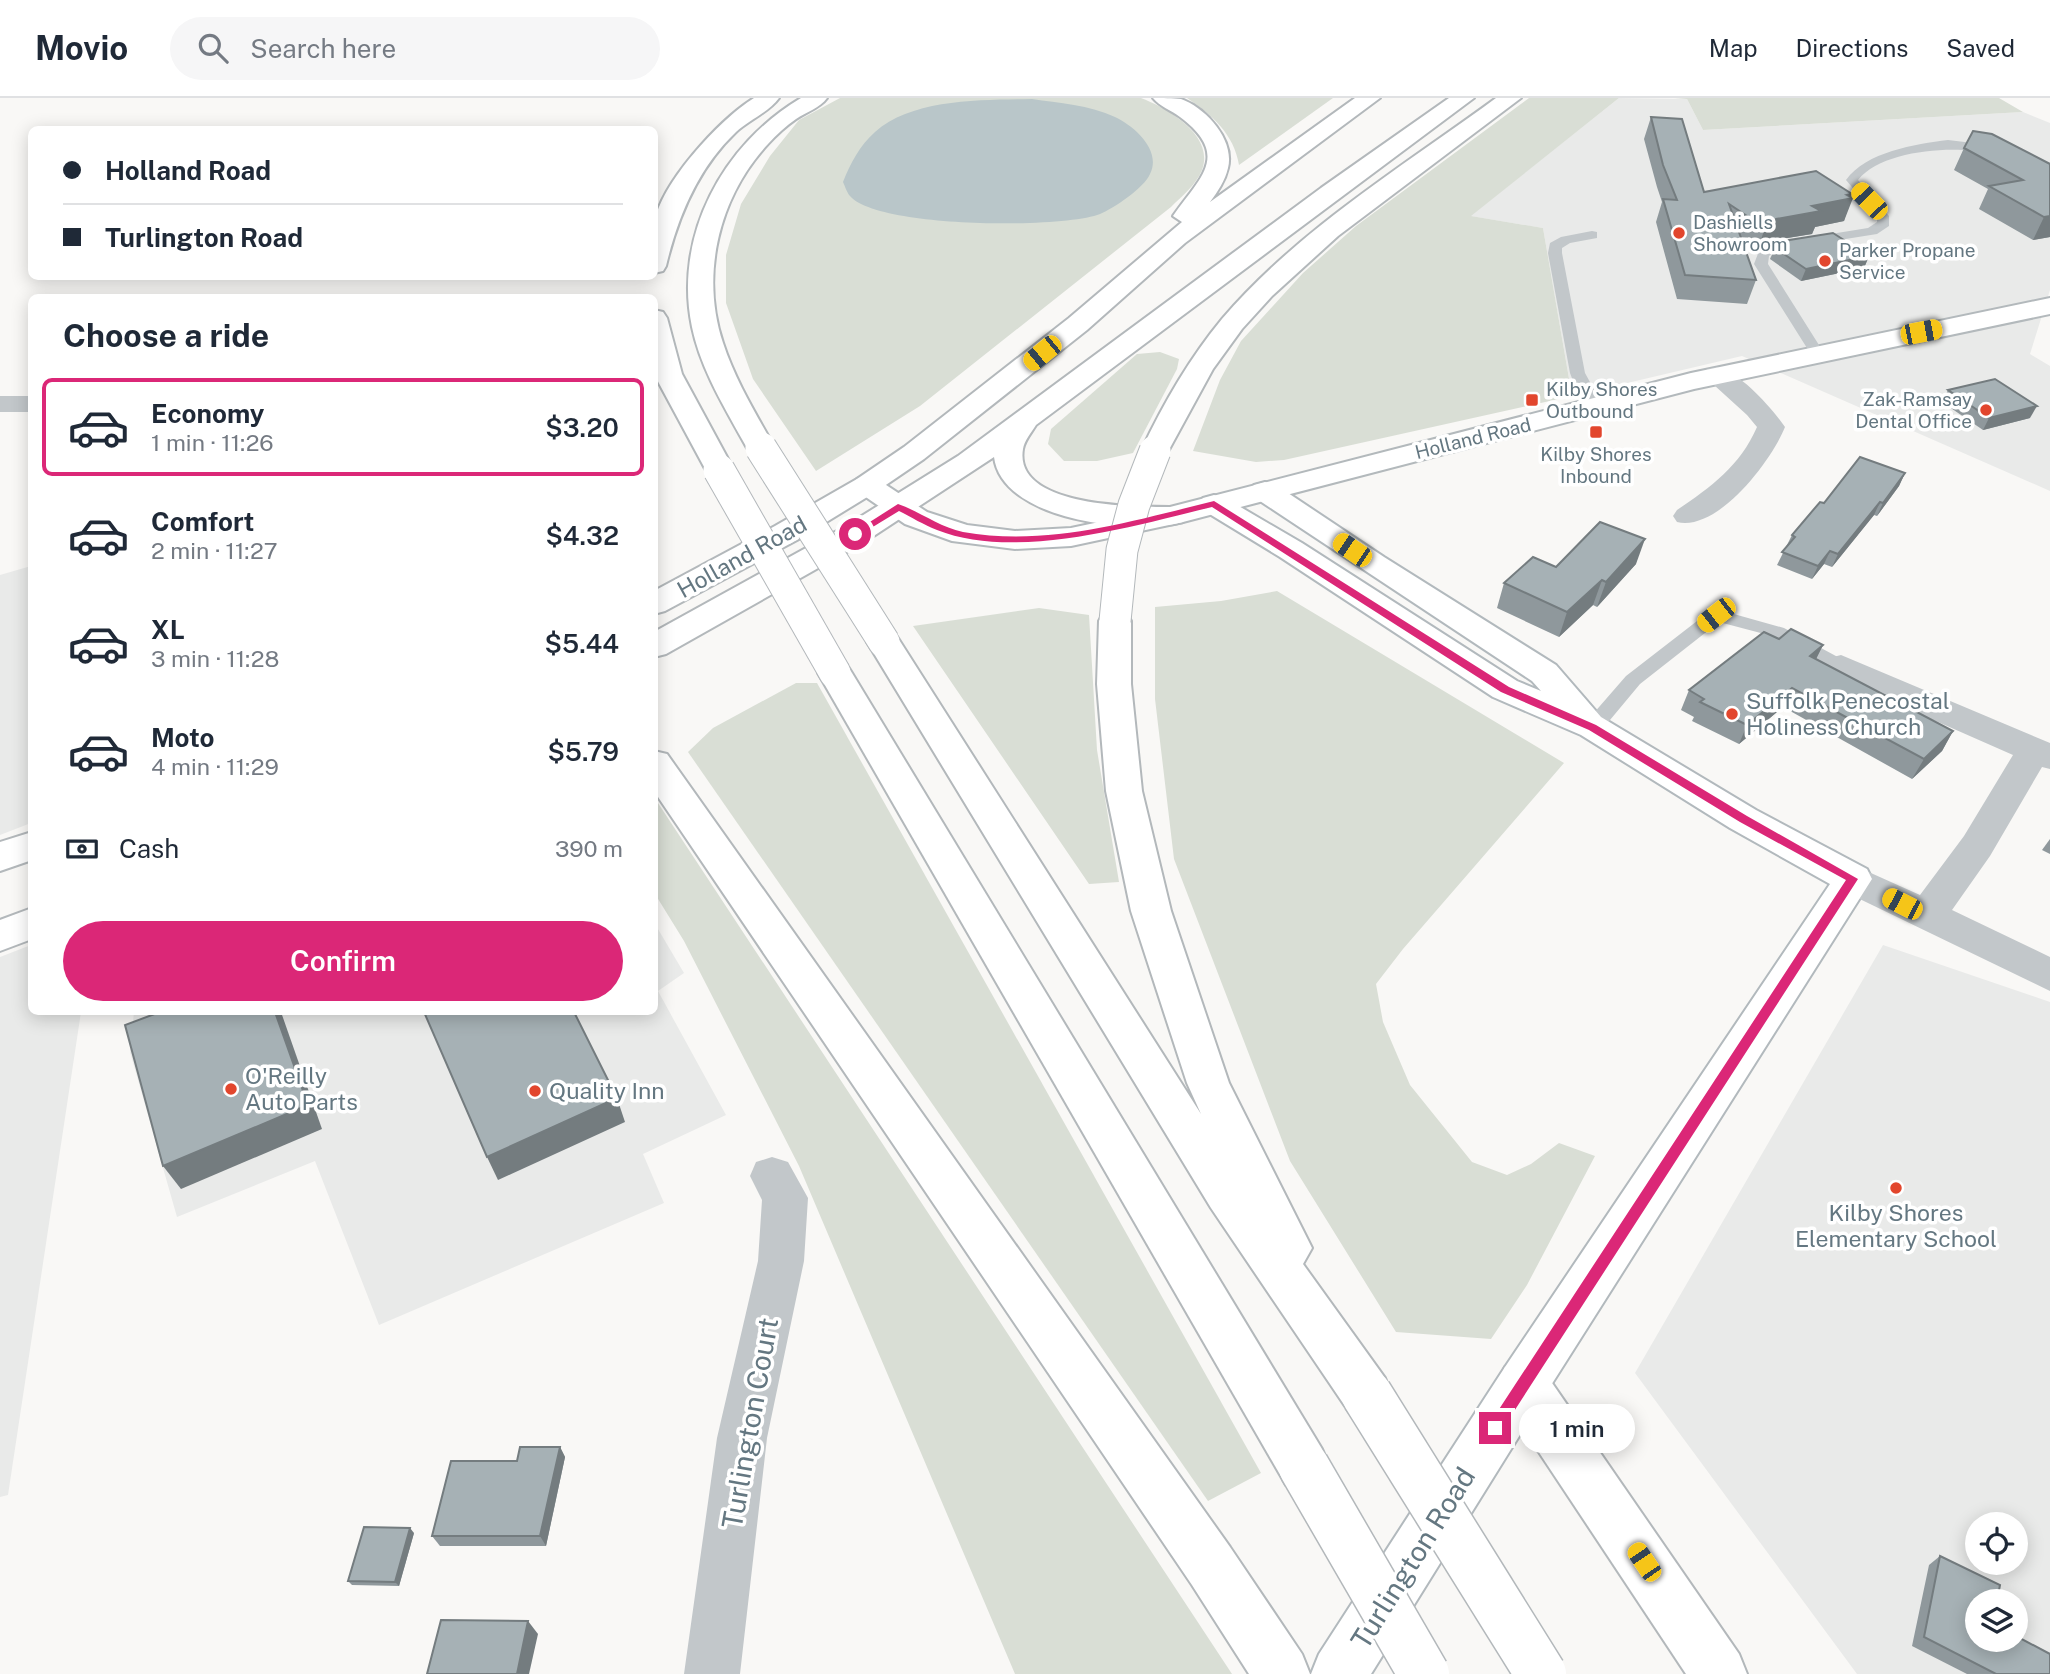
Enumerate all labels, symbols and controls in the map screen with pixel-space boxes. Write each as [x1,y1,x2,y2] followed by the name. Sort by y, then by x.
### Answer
[170,17,660,80] search box
[35,29,128,67] text: Movio
[194,29,232,67] icon: search
[250,33,396,64] text: Search here
[1709,34,1758,62] text: Map
[1796,34,1908,62] text: Directions
[1946,34,2015,62] text: Saved
[105,155,271,186] text: Holland Road
[1847,179,1892,223] car
[1693,211,1787,255] place label: Dashiells Showroom
[105,222,303,253] text: Turlington Road
[1671,225,1687,241] marker: Dashiells Showroom
[1839,239,1975,283] place label: Parker Propane Service
[1817,253,1833,269] marker: Parker Propane Service
[63,317,269,354] text: Choose a ride
[1899,318,1944,346] car
[1020,332,1065,374] car
[1546,378,1657,422] place label: Kilby Shores Outbound
[1855,388,1972,432] place label: Zak-Ramsay Dental Office
[1524,392,1540,408] marker: Kilby Shores Outbound
[67,396,130,459] icon: car
[151,398,264,429] text: Economy
[1978,402,1994,418] marker: Zak-Ramsay Dental Office
[545,412,619,443] text: $3.20
[1413,413,1533,463] street label: Holland Road
[1588,424,1604,440] marker: Kilby Shores Inbound
[151,429,274,456] text: 1 min · 11:26
[1540,443,1652,487] place label: Kilby Shores Inbound
[67,504,130,567] icon: car
[151,506,254,537] text: Comfort
[672,510,811,603] street label: Holland Road
[839,518,871,550] route start
[545,520,619,551] text: $4.32
[1329,530,1376,570] car
[151,537,278,564] text: 2 min · 11:27
[1693,594,1740,636] car
[67,612,130,675] icon: car
[151,614,185,645] text: XL
[545,628,619,659] text: $5.44
[151,645,279,672] text: 3 min · 11:28
[1746,687,1950,740] place label: Suffolk Penecostal Holiness Church
[1724,706,1740,722] marker: Suffolk Penecostal Holiness Church
[67,720,130,783] icon: car
[151,722,214,753] text: Moto
[547,736,619,767] text: $5.79
[151,753,279,780] text: 4 min · 11:29
[63,830,101,868] icon: cash
[119,833,179,864] text: Cash
[555,835,623,862] text: 390 m
[1879,885,1926,923] car
[63,921,623,1001] button: Confirm
[245,1062,358,1115] place label: O'Reilly Auto Parts
[549,1077,665,1104] place label: Quality Inn
[223,1081,239,1097] marker: O'Reilly Auto Parts
[527,1083,543,1099] marker: Quality Inn
[1888,1180,1904,1196] marker: Kilby Shores Elementary School
[1795,1199,1997,1252] place label: Kilby Shores Elementary School
[715,1315,784,1531] street label: Turlington Court
[1520,1404,1635,1452] callout: 1 min
[1479,1412,1511,1444] route end
[1550,1415,1604,1442] text: 1 min
[1344,1461,1481,1654] street label: Turlington Road
[1965,1512,2028,1652] map controls
[1965,1512,2028,1575] button: locate
[1624,1539,1665,1585] car
[1965,1589,2028,1652] button: layers

